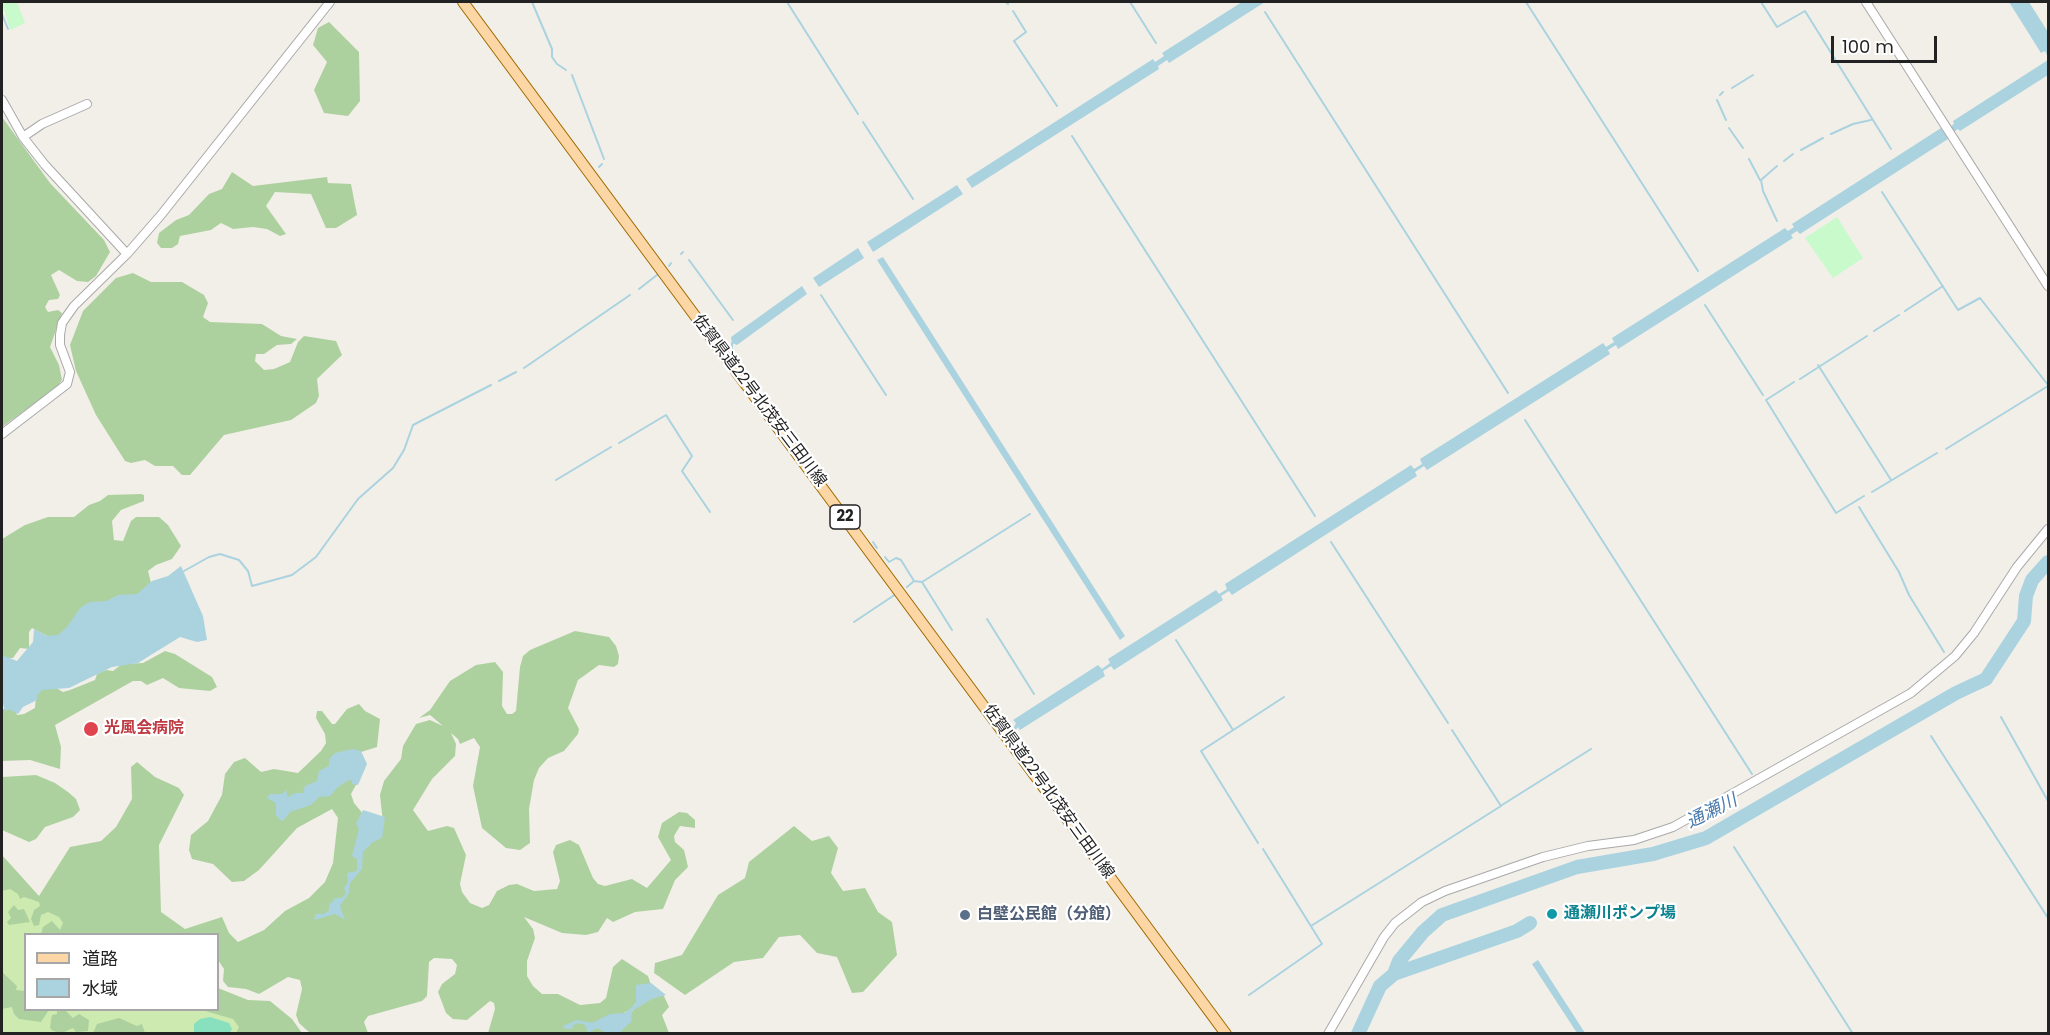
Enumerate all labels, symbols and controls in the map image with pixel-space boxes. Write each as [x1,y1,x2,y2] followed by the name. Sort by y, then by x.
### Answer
[1834,24,1940,62] scale bar
[1842,34,1894,59] text: 100 m
[688,311,830,491] street label: 佐賀県道22号北茂安三田川線
[830,505,860,529] road number: 22
[978,701,1118,883] street label: 佐賀県道22号北茂安三田川線
[104,719,184,739] place label: 光風会病院
[82,720,100,738] marker: 光風会病院
[1683,790,1741,834] water label: 通瀬川
[1564,904,1676,924] place label: 通瀬川ポンプ場
[977,905,1121,925] place label: 白壁公民館（分館）
[1545,907,1559,921] marker: 通瀬川ポンプ場
[958,908,972,922] marker: 白壁公民館（分館）
[24,933,219,1011] legend
[82,946,118,971] text: 道路
[82,976,118,1001] text: 水域

